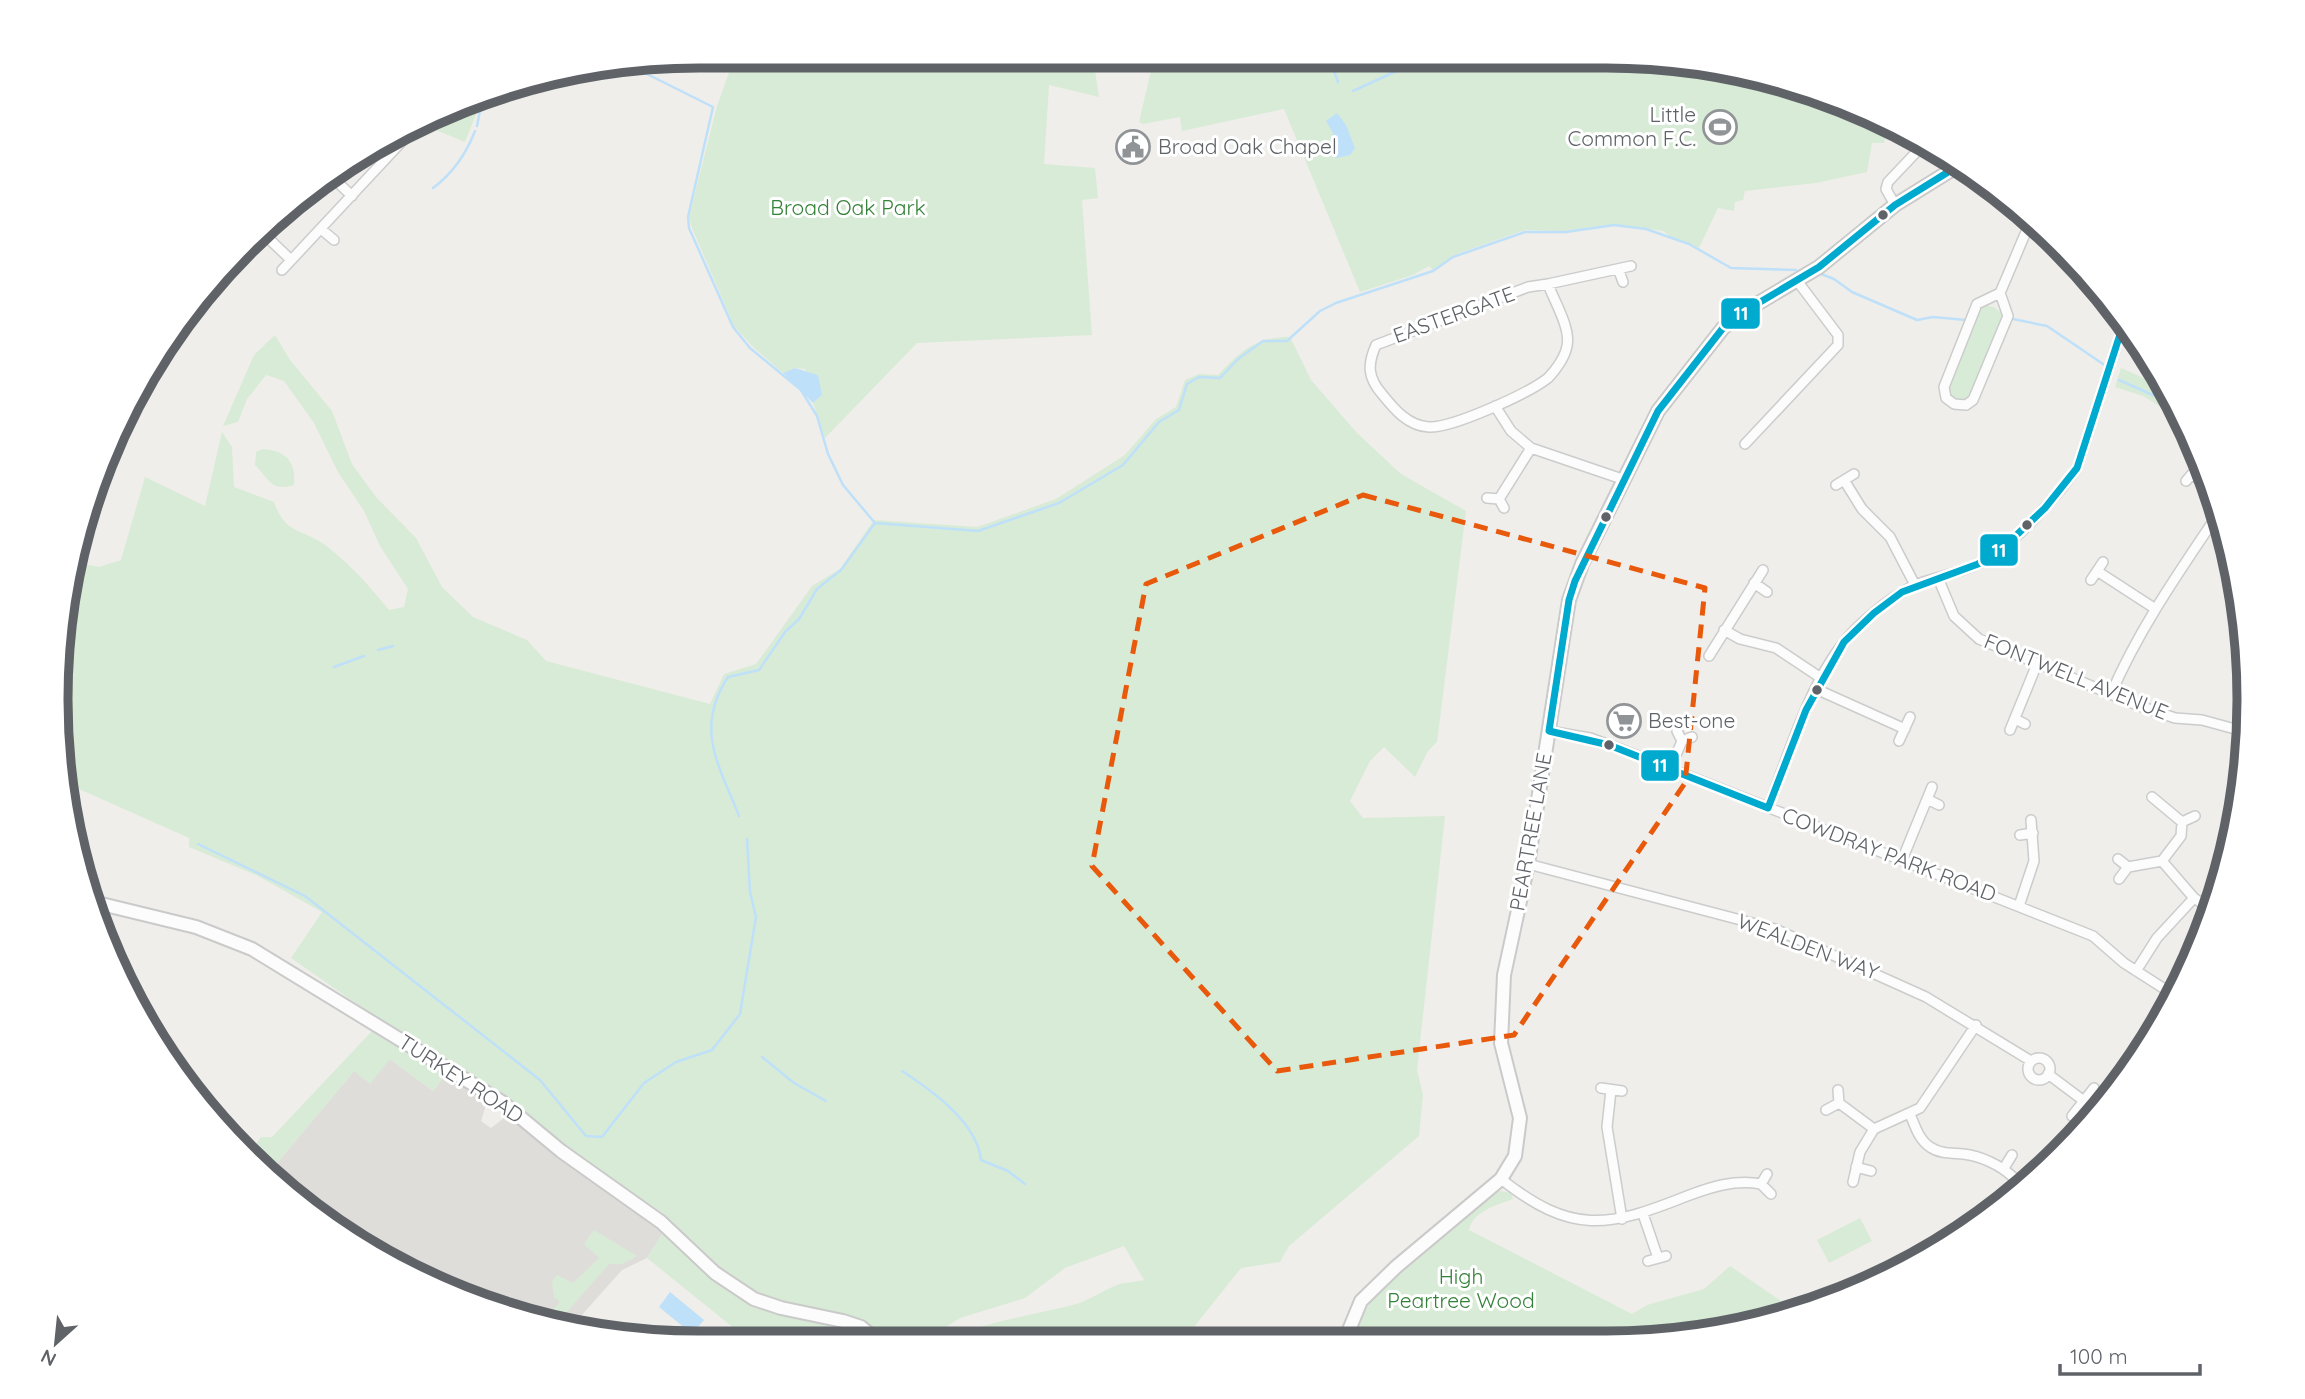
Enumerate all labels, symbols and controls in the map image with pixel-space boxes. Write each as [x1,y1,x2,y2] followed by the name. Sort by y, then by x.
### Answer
[1568,101,1696,151] place label: Little Common F.C.
[1701,108,1739,146] sports icon: Little Common F.C.
[1114,128,1152,166] public building icon: Broad Oak Chapel
[1158,133,1337,159] place label: Broad Oak Chapel
[770,194,926,220] park label: Broad Oak Park
[1876,208,1890,222] unlabelled marker
[1389,280,1518,348] street label: EASTERGATE
[1720,297,1761,330] line badge: 11
[1734,301,1748,325] text: 11
[1599,510,1613,524] unlabelled marker
[2020,518,2034,532] unlabelled marker
[1979,533,2019,567] line badge: 11
[1992,538,2006,562] text: 11
[1981,627,2172,725] street label: FONTWELL AVENUE
[1810,683,1824,697] unlabelled marker
[1605,702,1643,740] supermarket icon: Best-one
[1648,707,1735,733] place label: Best-one
[1602,738,1616,752] unlabelled marker
[1640,749,1680,782] line badge: 11
[1503,751,1557,913] street label: PEARTREE LANE
[1653,753,1667,777] text: 11
[1779,801,2000,907] street label: COWDRAY PARK ROAD
[1734,907,1883,985] street label: WEALDEN WAY
[394,1028,529,1128] street label: TURKEY ROAD
[1387,1263,1535,1313] park label: High Peartree Wood
[21,1308,91,1378] north arrow
[2060,1332,2200,1376] scale bar
[2070,1343,2128,1369] text: 100 m
[37,1344,60,1372] text: N

